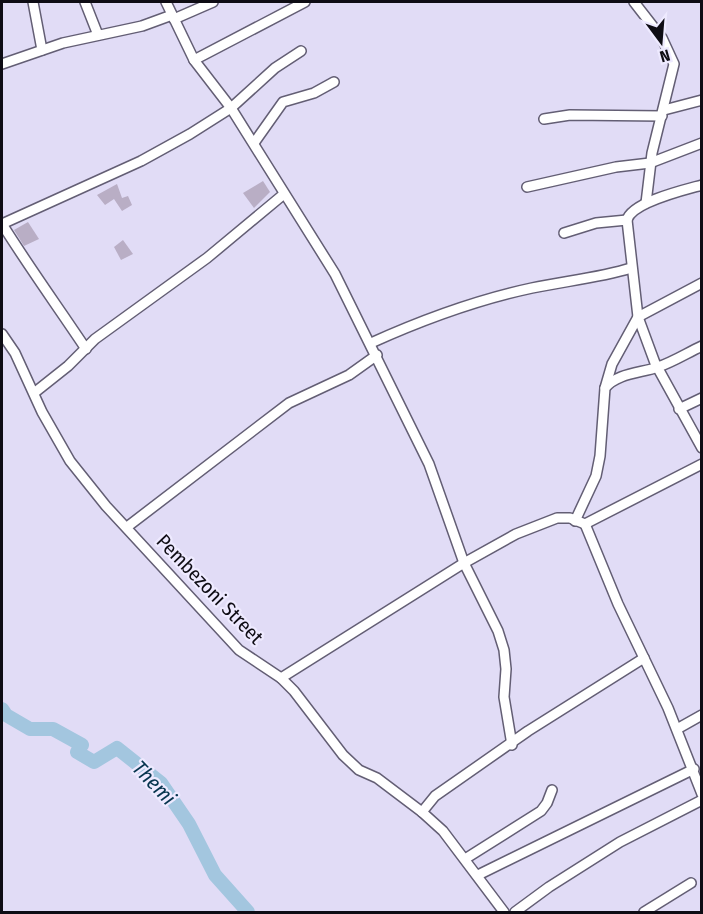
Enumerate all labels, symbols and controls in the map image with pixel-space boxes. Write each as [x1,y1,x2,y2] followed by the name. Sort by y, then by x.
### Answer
[631,12,691,72] north arrow
[658,45,672,66] text: N
[152,529,269,649] street label: Pembezoni Street
[127,755,182,811] water label: Themi

